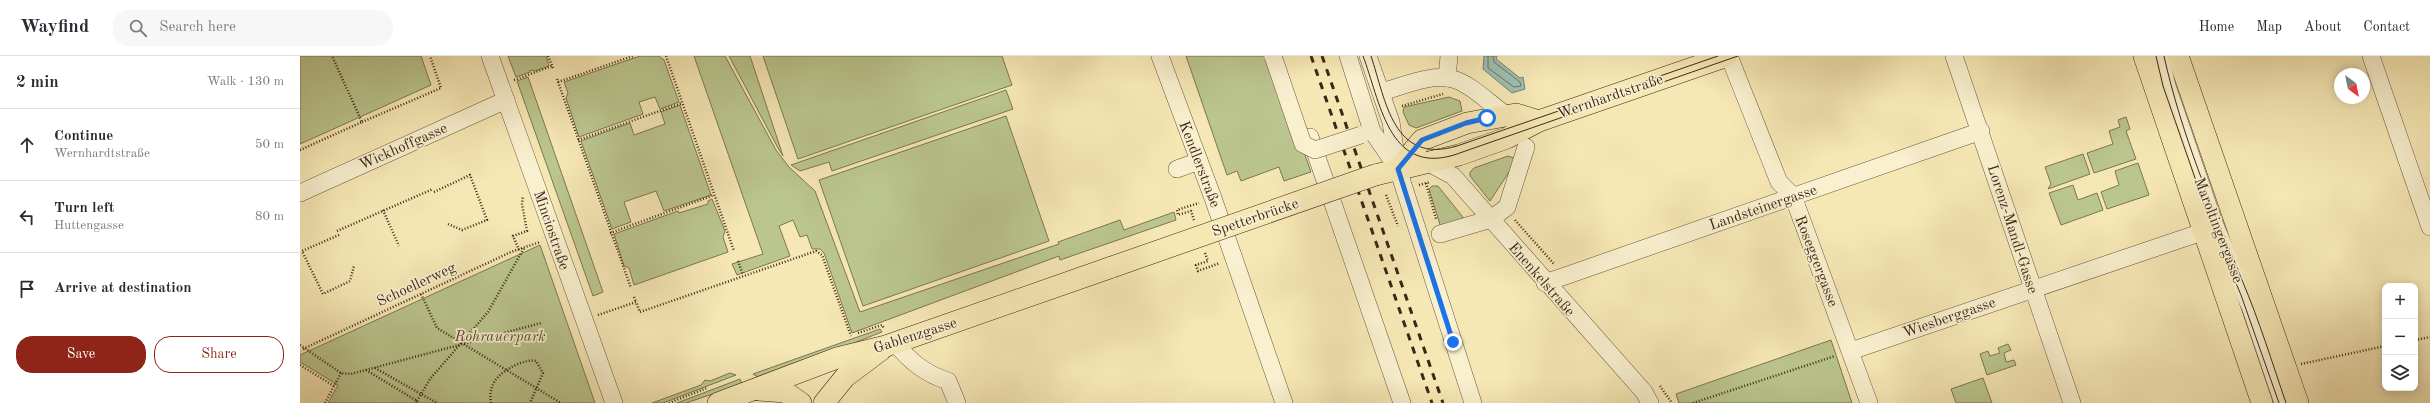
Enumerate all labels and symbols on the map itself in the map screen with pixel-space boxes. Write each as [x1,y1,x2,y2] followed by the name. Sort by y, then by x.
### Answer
[2334,68,2370,104] north arrow
[1556,72,1665,123] street label: Wernhardtstraße
[1478,109,1496,127] route start
[1175,119,1222,210] street label: Kendlerstraße
[357,121,450,173] street label: Wickhoffgasse
[1984,163,2040,296] street label: Lorenz-Mandl-Gasse
[2191,176,2245,285] street label: Maroltingergasse
[1708,183,1819,234] street label: Landsteinergasse
[530,189,571,272] street label: Minciostraße
[1210,197,1301,240] street label: Spetterbrücke
[1791,214,1840,309] street label: Roseggergasse
[1505,240,1577,320] street label: Enenkelstraße
[375,261,459,310] street label: Schoellerweg
[1901,295,1998,341] street label: Wiesberggasse
[872,316,959,357] street label: Gablenzgasse
[453,330,546,345] park label: Rohrauerpark
[1444,333,1462,351] route end

